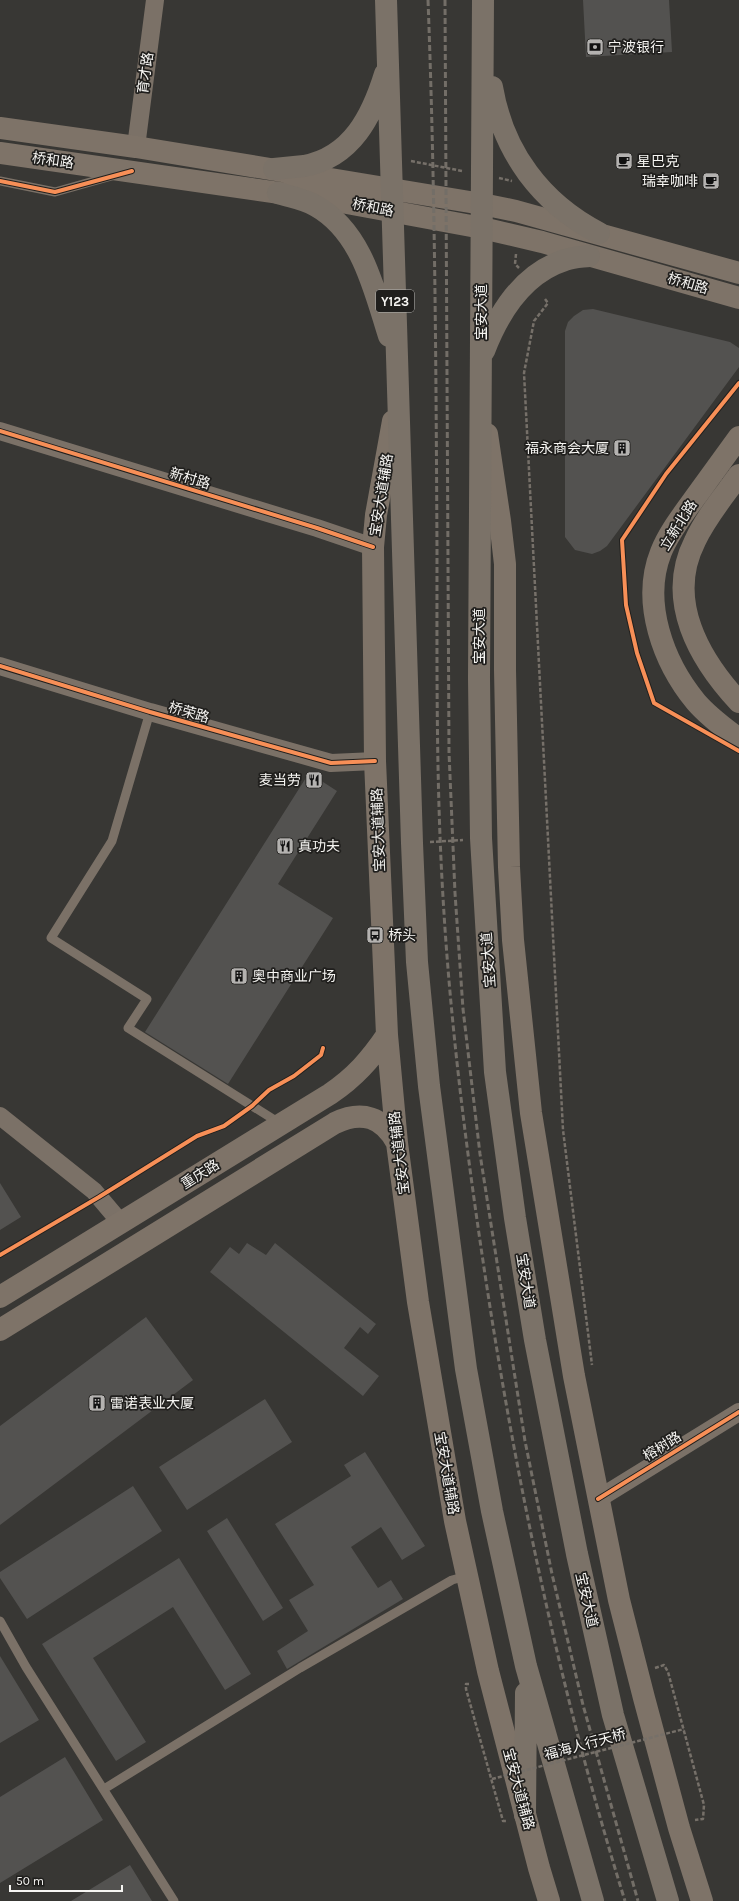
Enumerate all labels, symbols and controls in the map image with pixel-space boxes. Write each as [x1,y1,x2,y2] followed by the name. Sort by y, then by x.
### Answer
[585,37,605,57] bank icon: 宁波银行
[608,39,664,56] place label: 宁波银行
[134,51,157,95] street label: 育才路
[31,149,75,172] street label: 桥和路
[614,151,634,171] cafe icon: 星巴克
[637,153,679,170] place label: 星巴克
[701,171,721,191] cafe icon: 瑞幸咖啡
[642,173,698,190] place label: 瑞幸咖啡
[351,195,395,220] street label: 桥和路
[665,270,710,297] street label: 桥和路
[473,284,490,340] street label: 宝安大道
[376,290,414,312] road number: Y123
[612,438,632,458] building icon: 福永商会大厦
[525,440,609,457] place label: 福永商会大厦
[367,452,396,538] street label: 宝安大道辅路
[167,464,212,493] street label: 新村路
[656,497,700,554] street label: 立新北路
[471,608,488,664] street label: 宝安大道
[166,699,211,726] street label: 桥荣路
[304,770,324,790] restaurant icon: 麦当劳
[259,772,301,789] place label: 麦当劳
[369,788,388,872] street label: 宝安大道辅路
[275,836,295,856] restaurant icon: 真功夫
[298,838,340,855] place label: 真功夫
[365,925,385,945] bus stop icon: 桥头
[388,927,416,944] place label: 桥头
[478,931,499,988] street label: 宝安大道
[229,966,249,986] building icon: 奥中商业广场
[252,968,336,985] place label: 奥中商业广场
[386,1110,413,1196] street label: 宝安大道辅路
[178,1156,223,1193] street label: 重庆路
[513,1252,538,1310] street label: 宝安大道
[87,1393,107,1413] building icon: 雷诺表业大厦
[110,1395,194,1412] place label: 雷诺表业大厦
[640,1428,685,1465] street label: 榕树路
[431,1430,462,1516] street label: 宝安大道辅路
[572,1571,601,1629] street label: 宝安大道
[542,1725,628,1764] street label: 福海人行天桥
[499,1746,538,1832] street label: 宝安大道辅路
[10,1867,122,1893] scale bar
[16,1874,44,1888] text: 50 m

